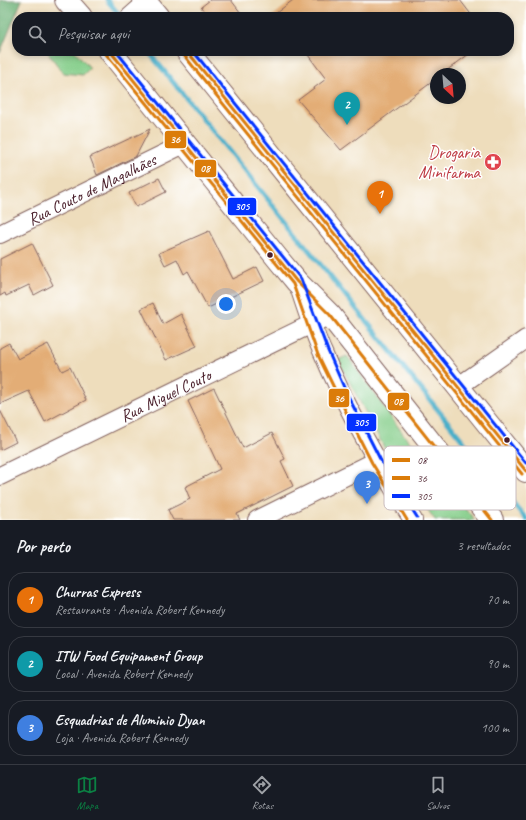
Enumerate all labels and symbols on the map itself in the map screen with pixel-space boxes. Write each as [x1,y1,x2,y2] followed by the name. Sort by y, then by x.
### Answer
[430,68,466,104] north arrow
[334,92,360,125] pin: 2
[164,130,187,149] line badge: 36
[170,132,181,146] text: 36
[419,142,482,183] place label: Drogaria Minifarma
[24,148,162,230] street label: Rua Couto de Magalhães
[483,152,503,172] pharmacy icon: Drogaria Minifarma
[194,159,217,178] line badge: 08
[200,161,212,175] text: 08
[367,181,393,214] pin: 1
[227,197,257,216] line badge: 305
[235,199,251,213] text: 305
[265,250,275,260] unlabelled marker
[216,294,236,314] your location
[117,364,216,427] street label: Rua Miguel Couto
[328,388,350,408] line badge: 36
[334,391,345,405] text: 36
[387,392,410,411] line badge: 08
[393,394,405,408] text: 08
[346,413,377,432] line badge: 305
[354,415,370,429] text: 305
[502,435,512,445] unlabelled marker
[384,446,516,510] legend
[417,453,428,467] text: 08
[354,471,380,504] pin: 3
[417,471,428,485] text: 36
[417,489,433,503] text: 305

